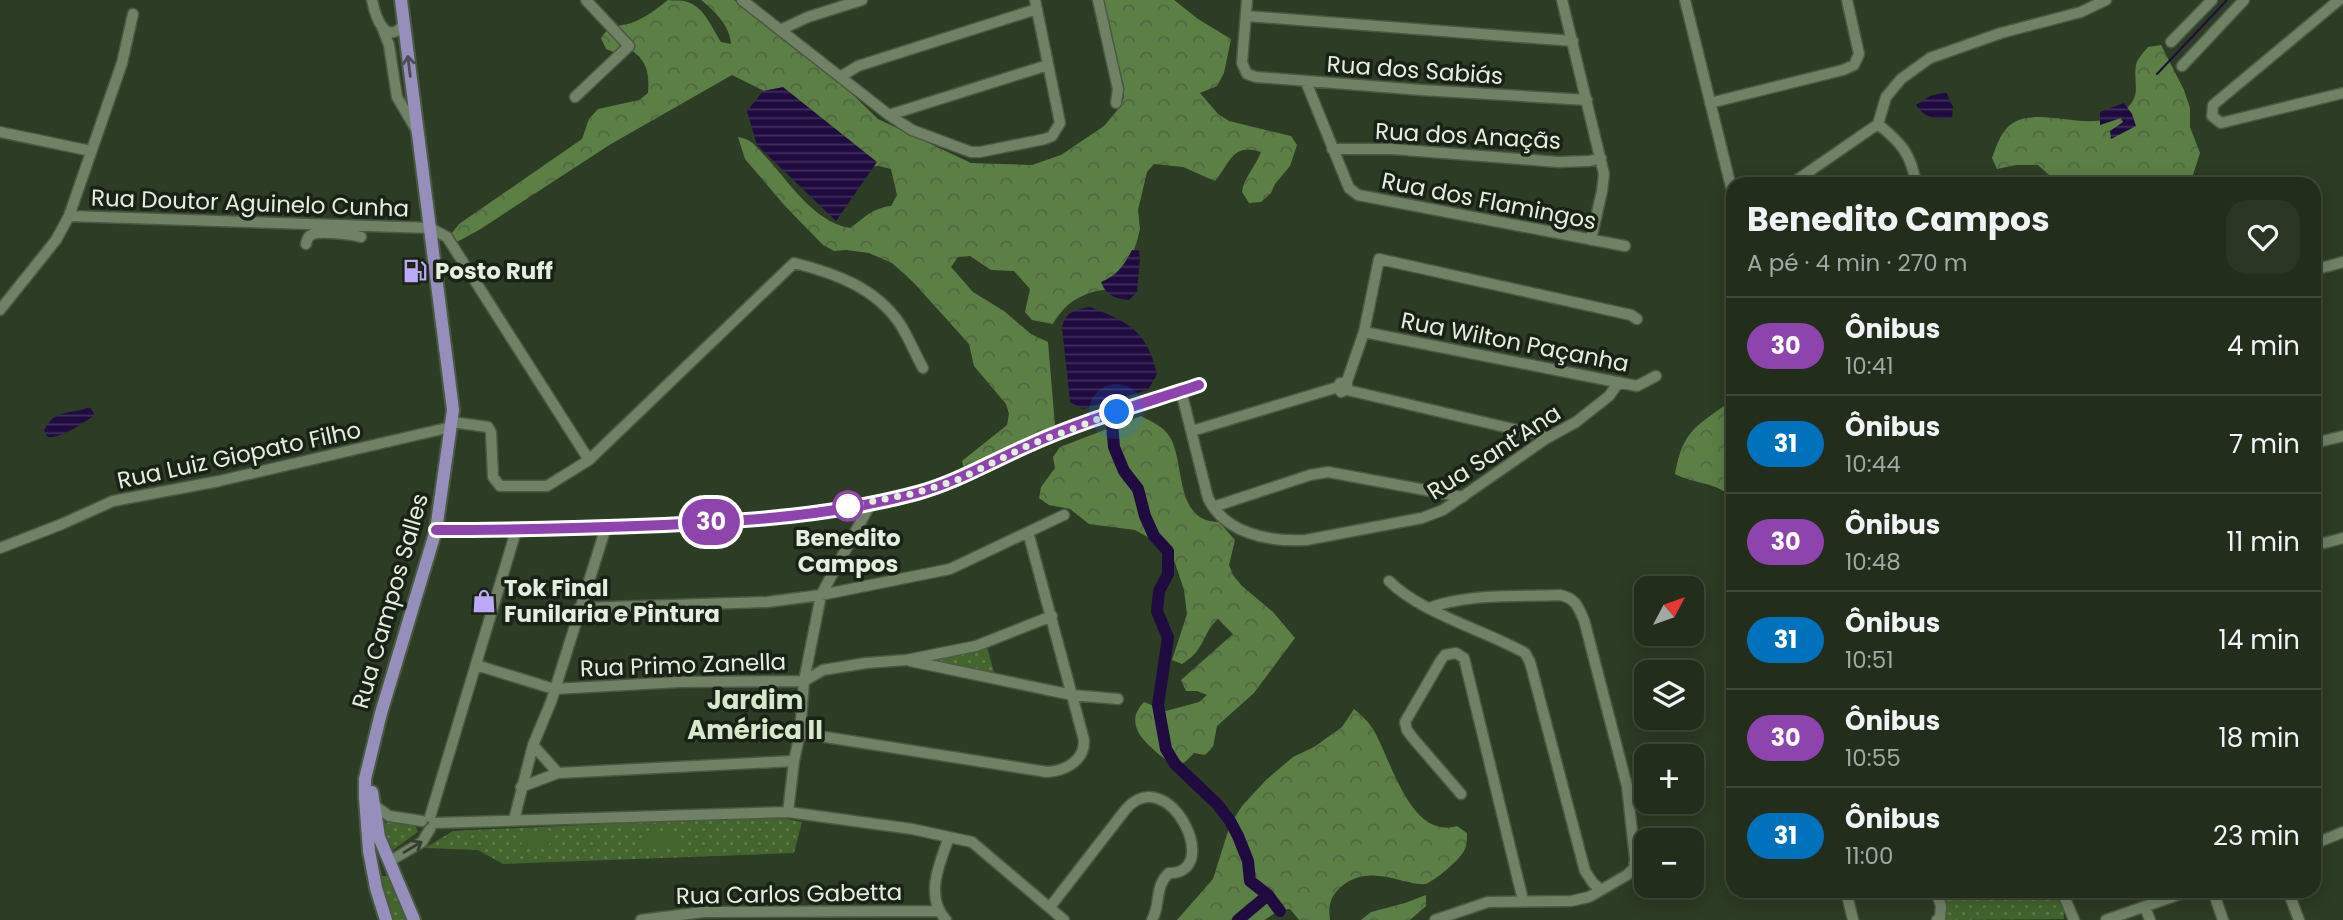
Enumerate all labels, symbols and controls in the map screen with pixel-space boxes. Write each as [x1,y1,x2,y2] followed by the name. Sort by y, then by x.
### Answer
[1326,48,1504,92] street label: Rua dos Sabiás
[403,55,416,78] one-way arrow
[1374,115,1562,157] street label: Rua dos Anaçãs
[1379,165,1599,237] street label: Rua dos Flamingos
[90,181,410,225] street label: Rua Doutor Aguinelo Cunha
[1747,196,2050,243] text: Benedito Campos
[2226,200,2300,274] button: heart
[1747,247,1968,279] text: A pé · 4 min · 270 m
[435,255,553,287] place label: Posto Ruff
[401,257,429,285] fuel station icon: Posto Ruff
[1398,304,1632,380] street label: Rua Wilton Paçanha
[1845,311,1940,347] text: Ônibus
[2227,328,2300,364] text: 4 min
[1770,329,1801,362] text: 30
[1845,350,1894,382] text: 10:41
[1099,394,1134,429] your location
[1421,397,1567,507] street label: Rua Sant’Ana
[1845,409,1940,445] text: Ônibus
[114,414,364,496] street label: Rua Luiz Giopato Filho
[2229,426,2300,462] text: 7 min
[1774,427,1797,460] text: 31
[1845,448,1901,480] text: 10:44
[344,490,436,712] street label: Rua Campos Salles
[833,491,863,521] marker: Benedito Campos
[680,499,742,545] line badge: 30
[696,505,726,538] text: 30
[1845,507,1940,543] text: Ônibus
[795,522,901,580] place label: Benedito Campos
[2227,524,2300,560] text: 11 min
[1770,525,1801,558] text: 30
[1845,546,1901,578] text: 10:48
[504,572,720,630] place label: Tok Final Funilaria e Pintura
[1634,576,1704,646] north arrow
[1634,576,1704,898] map controls
[470,587,498,615] shop icon: Tok Final Funilaria e Pintura
[1845,605,1940,641] text: Ônibus
[2219,622,2300,658] text: 14 min
[1774,623,1797,656] text: 31
[1845,644,1894,676] text: 10:51
[579,645,787,685] street label: Rua Primo Zanella
[1634,660,1704,730] button: layers
[687,682,823,748] district label: Jardim América II
[1845,703,1940,739] text: Ônibus
[2219,720,2300,756] text: 18 min
[1770,721,1801,754] text: 30
[1845,742,1901,774] text: 10:55
[1634,744,1704,814] button: +
[1845,801,1940,837] text: Ônibus
[2213,818,2300,854] text: 23 min
[1774,819,1797,852] text: 31
[1634,828,1704,898] button: −
[402,840,422,854] one-way arrow
[1845,840,1894,872] text: 11:00
[676,876,902,912] street label: Rua Carlos Gabetta

